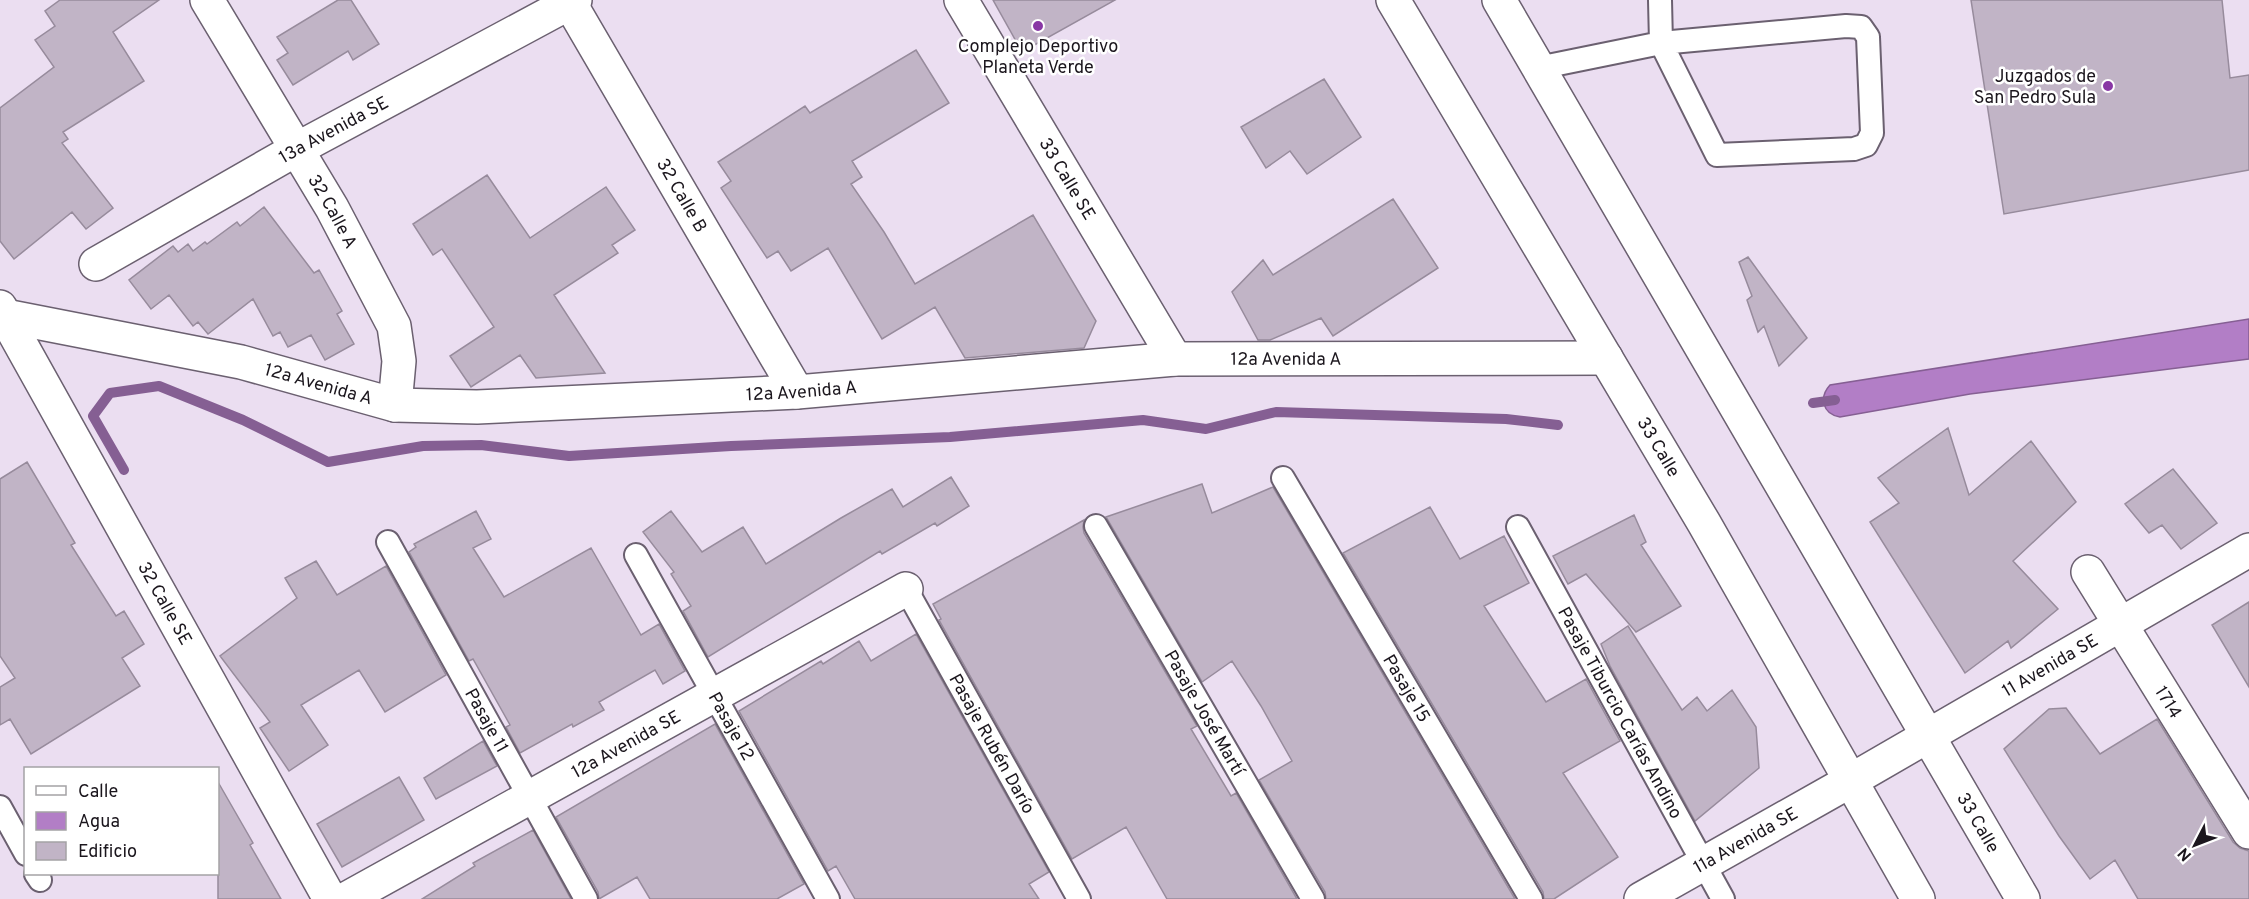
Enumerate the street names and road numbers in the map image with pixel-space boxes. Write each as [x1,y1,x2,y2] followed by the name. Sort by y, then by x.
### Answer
[275,92,393,170] street label: 13a Avenida SE
[1033,134,1100,225] street label: 33 Calle SE
[650,155,711,237] street label: 32 Calle B
[302,171,361,253] street label: 32 Calle A
[1230,349,1342,372] street label: 12a Avenida A
[262,359,375,411] street label: 12a Avenida A
[745,377,858,407] street label: 12a Avenida A
[1631,413,1684,482] street label: 33 Calle
[131,558,196,650] street label: 32 Calle SE
[1551,603,1687,823] street label: Pasaje Tiburcio Carías Andino
[1998,630,2103,703] street label: 11 Avenida SE
[1158,647,1250,782] street label: Pasaje José Martí
[1377,651,1435,727] street label: Pasaje 15
[943,670,1039,818] street label: Pasaje Rubén Darío
[2149,682,2186,723] street label: 1714
[458,685,513,758] street label: Pasaje 11
[702,689,759,765] street label: Pasaje 12
[568,706,685,785] street label: 12a Avenida SE
[1951,789,2004,858] street label: 33 Calle
[1690,803,1803,880] street label: 11a Avenida SE

